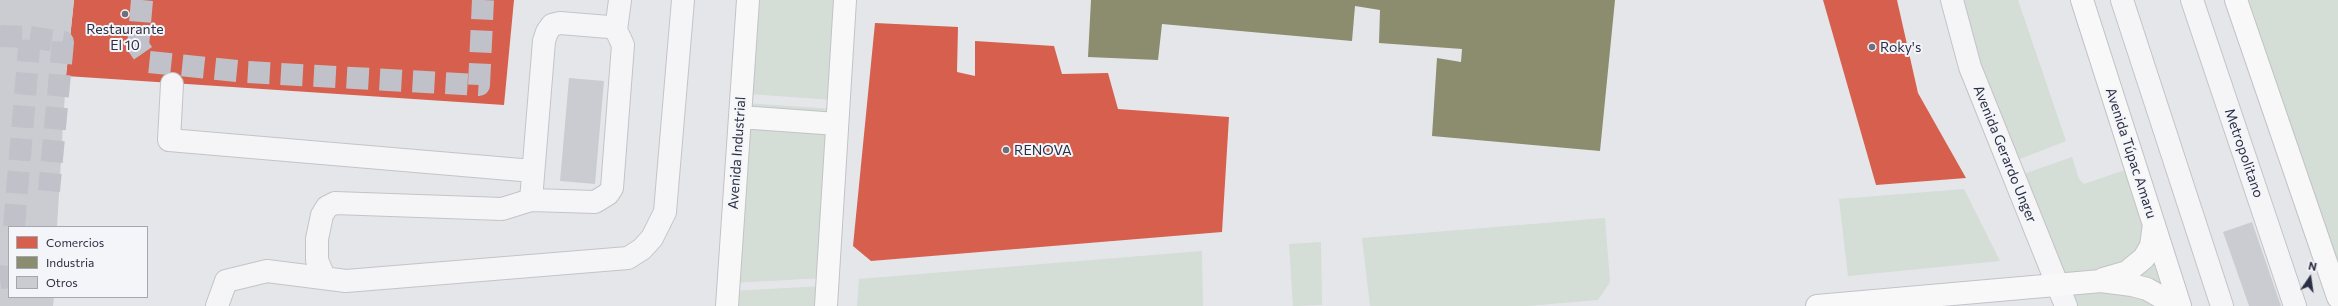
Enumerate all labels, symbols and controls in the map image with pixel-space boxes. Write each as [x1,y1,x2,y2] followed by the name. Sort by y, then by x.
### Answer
[120,9,130,19] marker: Restaurante El 10
[86,21,164,54] place label: Restaurante El 10
[1880,39,1921,55] place label: Roky's
[1867,42,1877,52] marker: Roky's
[1970,83,2040,225] street label: Avenida Gerardo Unger
[2102,85,2160,221] street label: Avenida Túpac Amaru
[725,96,749,210] street label: Avenida Industrial
[2221,106,2267,200] street label: Metropolitano
[1014,142,1072,158] place label: RENOVA
[1001,145,1011,155] marker: RENOVA
[8,226,148,298] legend
[46,235,104,249] text: Comercios
[46,255,94,269] text: Industria
[2290,258,2330,298] north arrow
[2307,259,2318,273] text: N
[46,275,78,289] text: Otros

